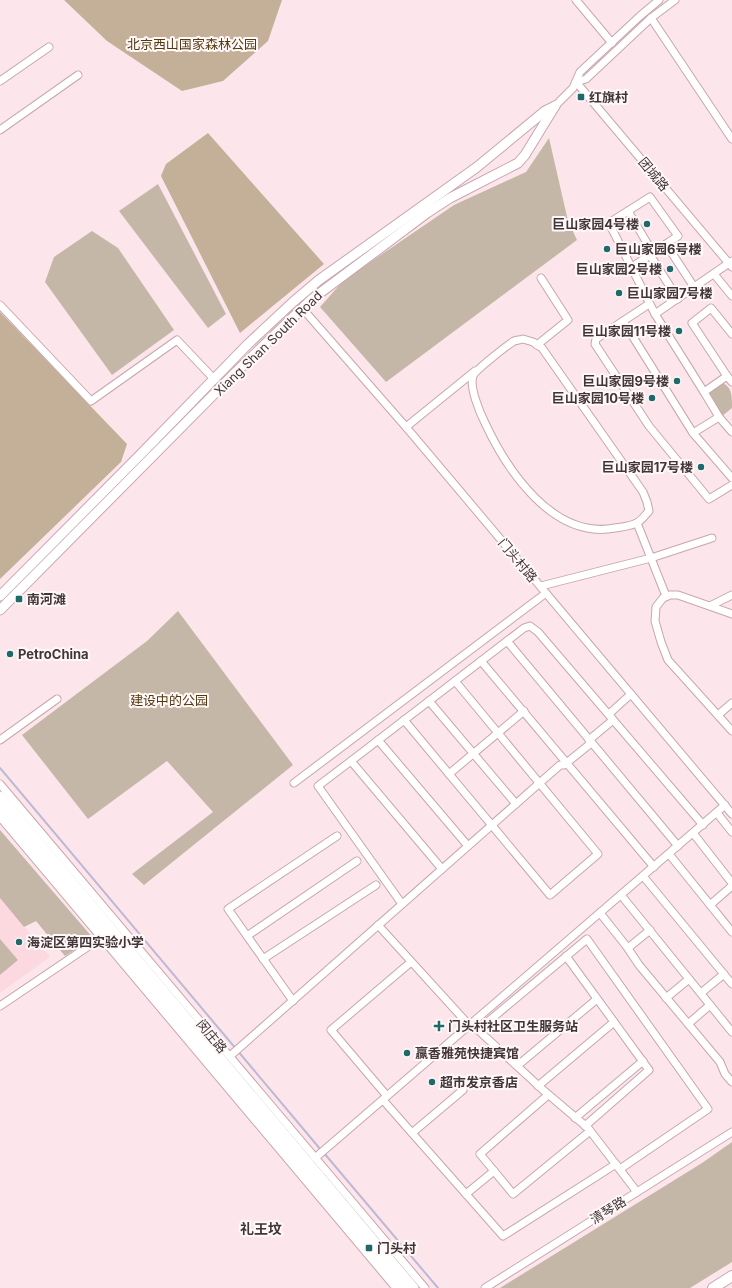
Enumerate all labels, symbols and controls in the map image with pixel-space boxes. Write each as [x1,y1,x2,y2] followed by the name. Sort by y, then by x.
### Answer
[127,36,257,52] park label: 北京西山国家森林公园
[589,89,628,105] place label: 红旗村
[576,92,586,102] marker: 红旗村
[635,154,673,194] street label: 团城路
[552,216,639,232] place label: 巨山家园4号楼
[642,219,652,229] marker: 巨山家园4号楼
[615,241,701,257] place label: 巨山家园6号楼
[602,244,612,254] marker: 巨山家园6号楼
[576,261,662,277] place label: 巨山家园2号楼
[665,264,675,274] marker: 巨山家园2号楼
[627,285,713,301] place label: 巨山家园7号楼
[211,287,325,399] street label: Xiang Shan South Road
[614,288,624,298] marker: 巨山家园7号楼
[582,323,671,339] place label: 巨山家园11号楼
[674,326,684,336] marker: 巨山家园11号楼
[583,373,669,389] place label: 巨山家园9号楼
[672,376,682,386] marker: 巨山家园9号楼
[552,390,644,406] place label: 巨山家园10号楼
[647,393,657,403] marker: 巨山家园10号楼
[602,459,693,475] place label: 巨山家园17号楼
[696,462,706,472] marker: 巨山家园17号楼
[495,535,541,585] street label: 门头村路
[27,591,66,607] place label: 南河滩
[14,594,24,604] marker: 南河滩
[18,646,89,662] place label: PetroChina
[5,649,15,659] marker: PetroChina
[130,692,208,708] park label: 建设中的公园
[27,934,144,950] place label: 海淀区第四实验小学
[14,937,24,947] marker: 海淀区第四实验小学
[193,1016,231,1056] street label: 闵庄路
[448,1018,578,1034] place label: 门头村社区卫生服务站
[433,1020,445,1032] marker: 门头村社区卫生服务站
[415,1045,519,1061] place label: 赢香雅苑快捷宾馆
[402,1048,412,1058] marker: 赢香雅苑快捷宾馆
[440,1074,518,1090] place label: 超市发京香店
[427,1077,437,1087] marker: 超市发京香店
[587,1193,629,1227] street label: 清琴路
[240,1220,282,1237] district label: 礼王坟
[377,1240,416,1256] place label: 门头村
[364,1243,374,1253] marker: 门头村

